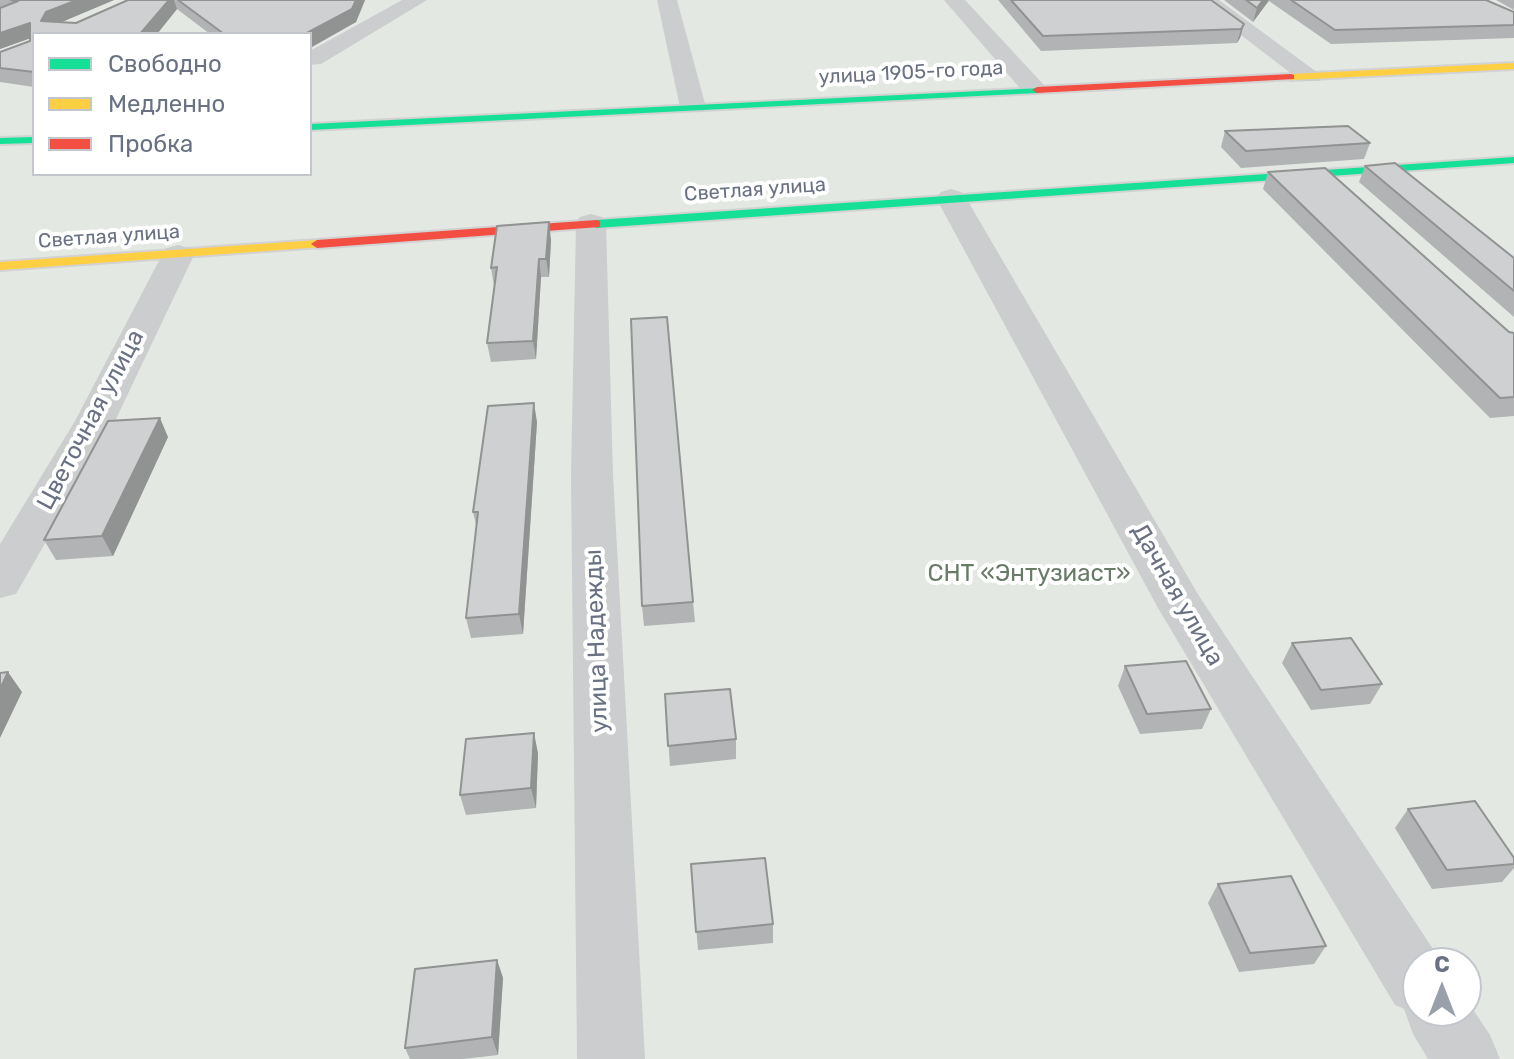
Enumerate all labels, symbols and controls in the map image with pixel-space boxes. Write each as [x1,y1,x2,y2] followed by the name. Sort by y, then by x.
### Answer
[32,32,312,176] legend
[108,50,222,78] text: Свободно
[818,56,1004,90] street label: улица 1905-го года
[108,90,225,118] text: Медленно
[108,130,193,158] text: Пробка
[683,173,827,207] street label: Светлая улица
[37,220,181,254] street label: Светлая улица
[31,325,151,515] street label: Цветочная улица
[1125,519,1229,671] street label: Дачная улица
[579,549,615,733] street label: улица Надежды
[927,560,1131,588] park label: СНТ «Энтузиаст»
[1402,947,1482,1027] north arrow
[1434,951,1450,978] text: С

